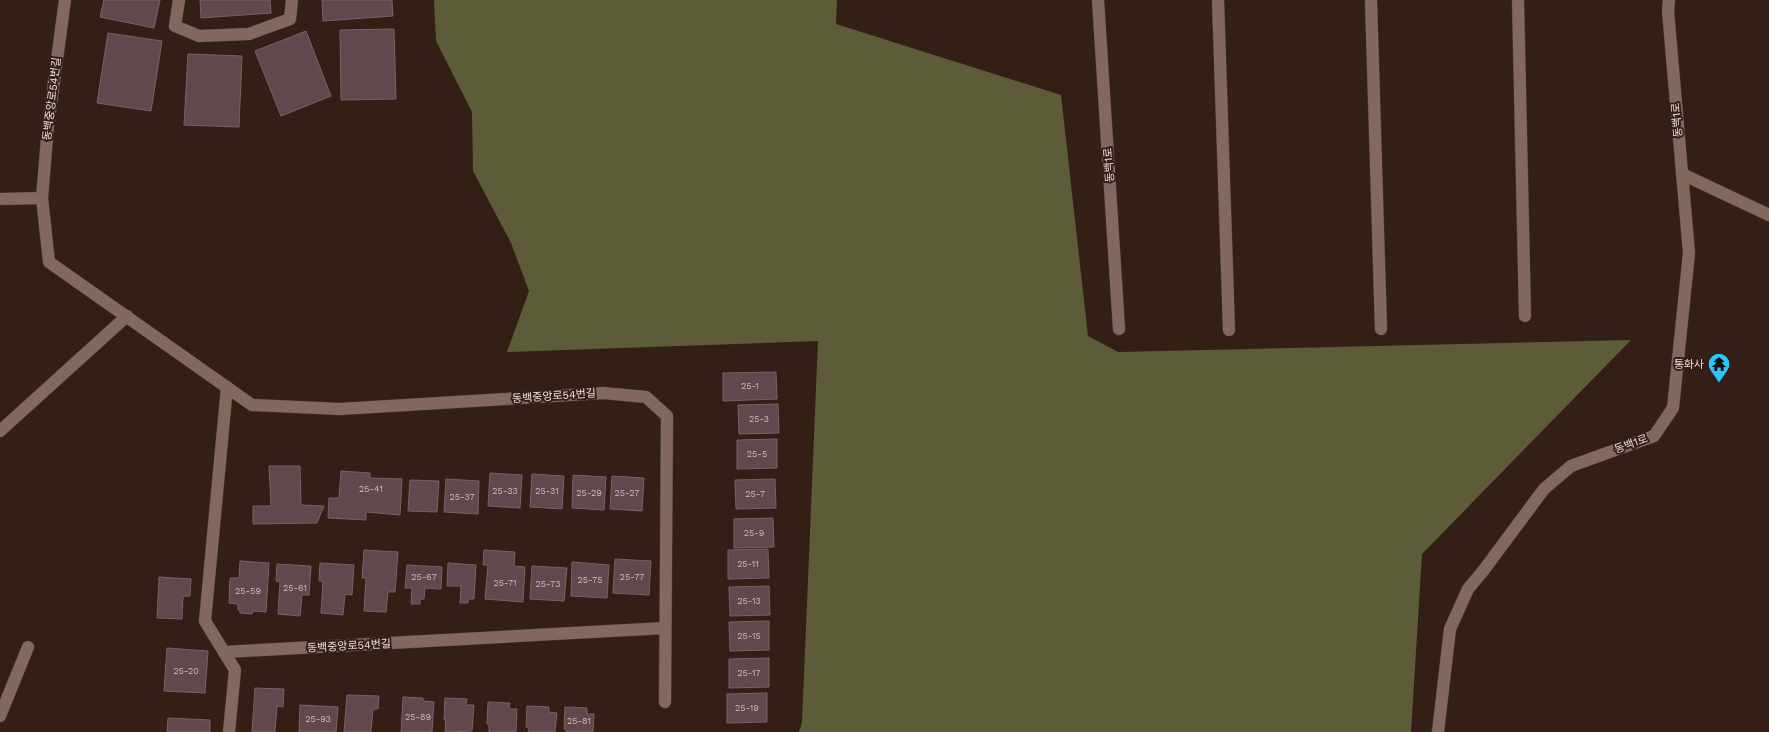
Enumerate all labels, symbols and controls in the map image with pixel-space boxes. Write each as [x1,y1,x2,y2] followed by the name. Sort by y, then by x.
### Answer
[40,57,64,141] street label: 동백중앙로54번길
[1669,102,1685,138] street label: 동백1로
[1101,147,1117,183] street label: 동백1로
[1706,351,1732,384] temple icon: 통화사
[1674,358,1704,371] place label: 통화사
[741,381,759,391] house number: 25-1
[512,387,596,405] street label: 동백중앙로54번길
[749,414,769,424] house number: 25-3
[1612,432,1650,456] street label: 동백1로
[747,449,767,459] house number: 25-5
[359,484,383,494] house number: 25-41
[492,486,518,496] house number: 25-33
[535,486,559,496] house number: 25-31
[576,488,602,498] house number: 25-29
[615,488,639,498] house number: 25-27
[745,489,765,499] house number: 25-7
[450,492,474,502] house number: 25-37
[744,528,764,538] house number: 25-9
[737,559,759,569] house number: 25-11
[411,572,437,582] house number: 25-67
[620,572,644,582] house number: 25-77
[578,575,602,585] house number: 25-75
[493,578,517,588] house number: 25-71
[536,579,560,589] house number: 25-73
[283,583,307,593] house number: 25-61
[235,586,261,596] house number: 25-59
[737,596,761,606] house number: 25-13
[737,631,761,641] house number: 25-15
[307,637,391,655] street label: 동백중앙로54번길
[173,666,199,676] house number: 25-20
[737,668,761,678] house number: 25-17
[735,703,759,713] house number: 25-19
[405,712,431,722] house number: 25-89
[305,714,331,724] house number: 25-93
[567,716,591,726] house number: 25-81

